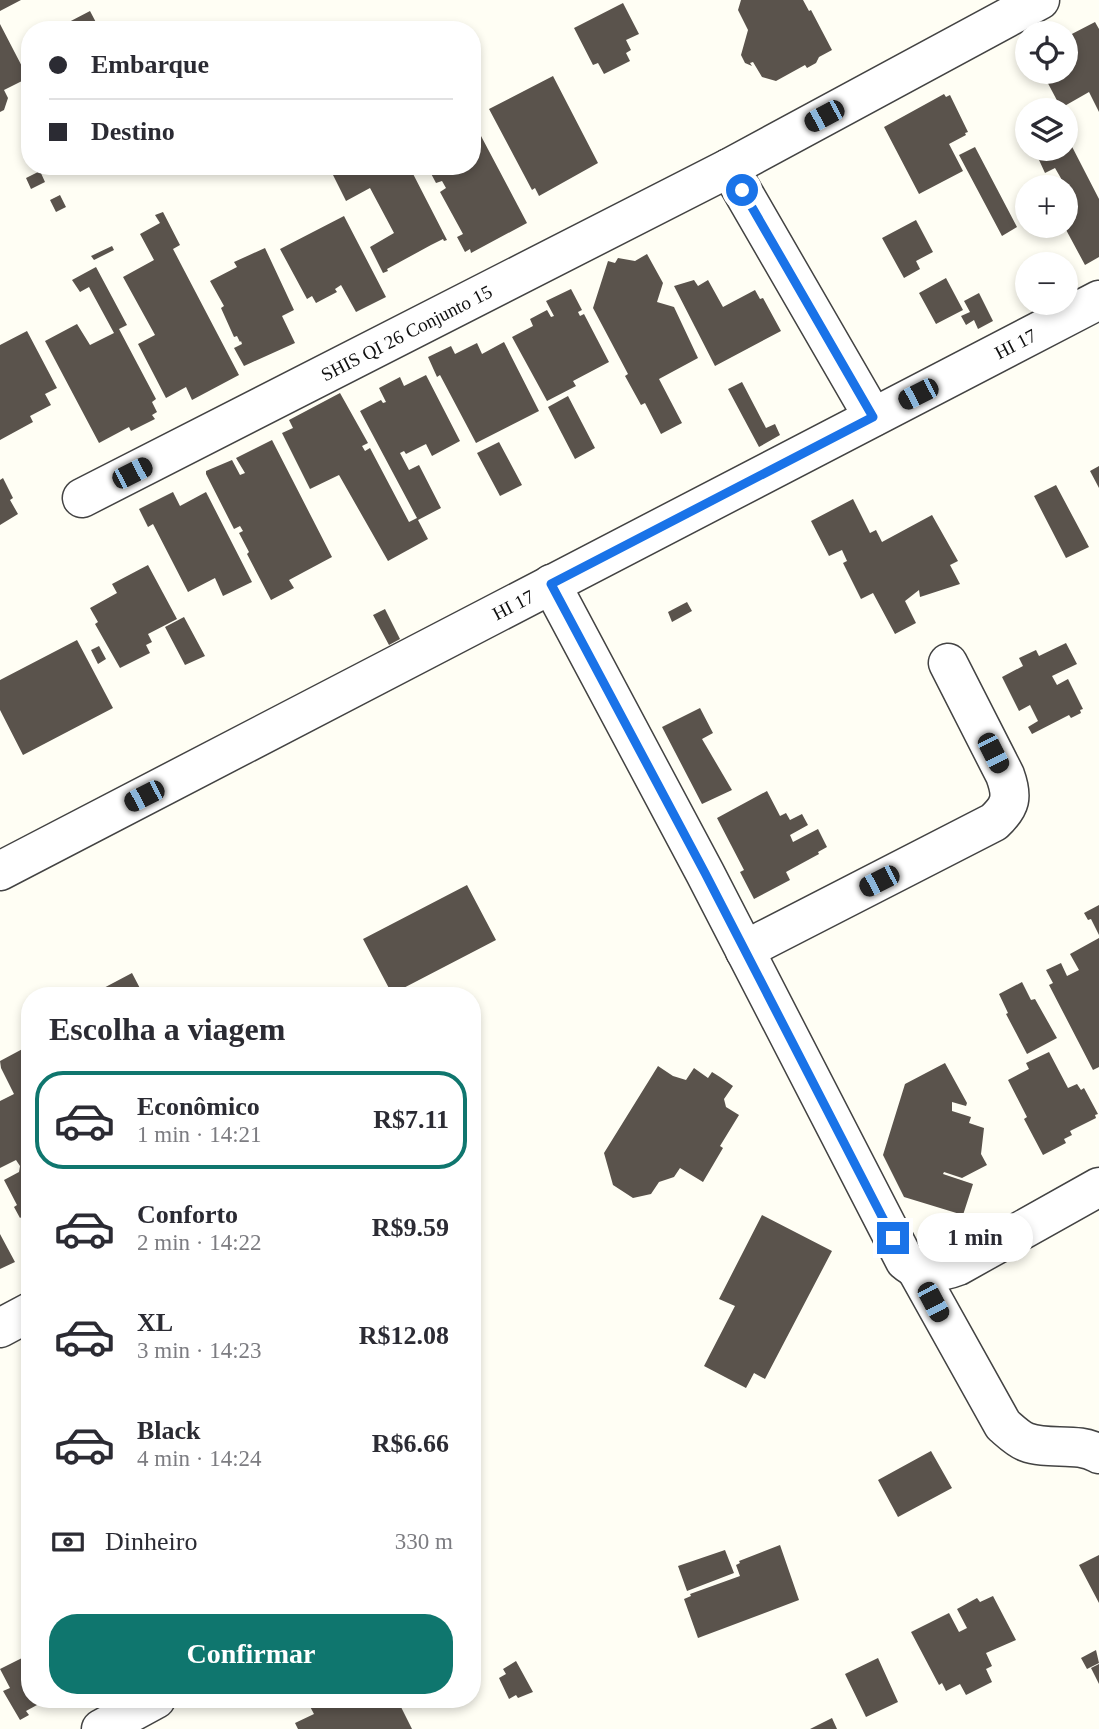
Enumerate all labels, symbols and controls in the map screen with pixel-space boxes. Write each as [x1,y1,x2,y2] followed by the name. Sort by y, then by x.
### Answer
[1015,21,1078,315] map controls
[1015,21,1078,84] button: locate
[91,50,209,79] text: Embarque
[801,97,848,135] car
[1015,98,1078,161] button: layers
[91,117,175,146] text: Destino
[726,174,758,206] route start
[1015,175,1078,238] button: +
[1015,252,1078,315] button: −
[318,281,495,385] street label: SHIS QI 26 Conjunto 15
[991,325,1040,363] street label: HI 17
[895,375,942,413] car
[109,454,156,492] car
[489,586,537,624] street label: HI 17
[975,730,1012,776] car
[121,777,168,815] car
[856,862,903,900] car
[49,1011,285,1047] text: Escolha a viagem
[53,1089,116,1152] icon: car
[137,1092,260,1121] text: Econômico
[373,1105,449,1134] text: R$7.11
[137,1122,262,1147] text: 1 min · 14:21
[53,1197,116,1260] icon: car
[137,1200,238,1229] text: Conforto
[372,1213,449,1242] text: R$9.59
[917,1214,1033,1262] callout: 1 min
[877,1222,909,1254] route end
[947,1225,1003,1250] text: 1 min
[137,1230,262,1255] text: 2 min · 14:22
[914,1279,953,1325] car
[53,1305,116,1368] icon: car
[137,1308,173,1337] text: XL
[359,1321,449,1350] text: R$12.08
[137,1338,262,1363] text: 3 min · 14:23
[53,1413,116,1476] icon: car
[137,1416,201,1445] text: Black
[372,1429,449,1458] text: R$6.66
[137,1446,262,1471] text: 4 min · 14:24
[49,1523,87,1561] icon: cash
[105,1527,197,1556] text: Dinheiro
[395,1529,453,1554] text: 330 m
[49,1614,453,1694] button: Confirmar

